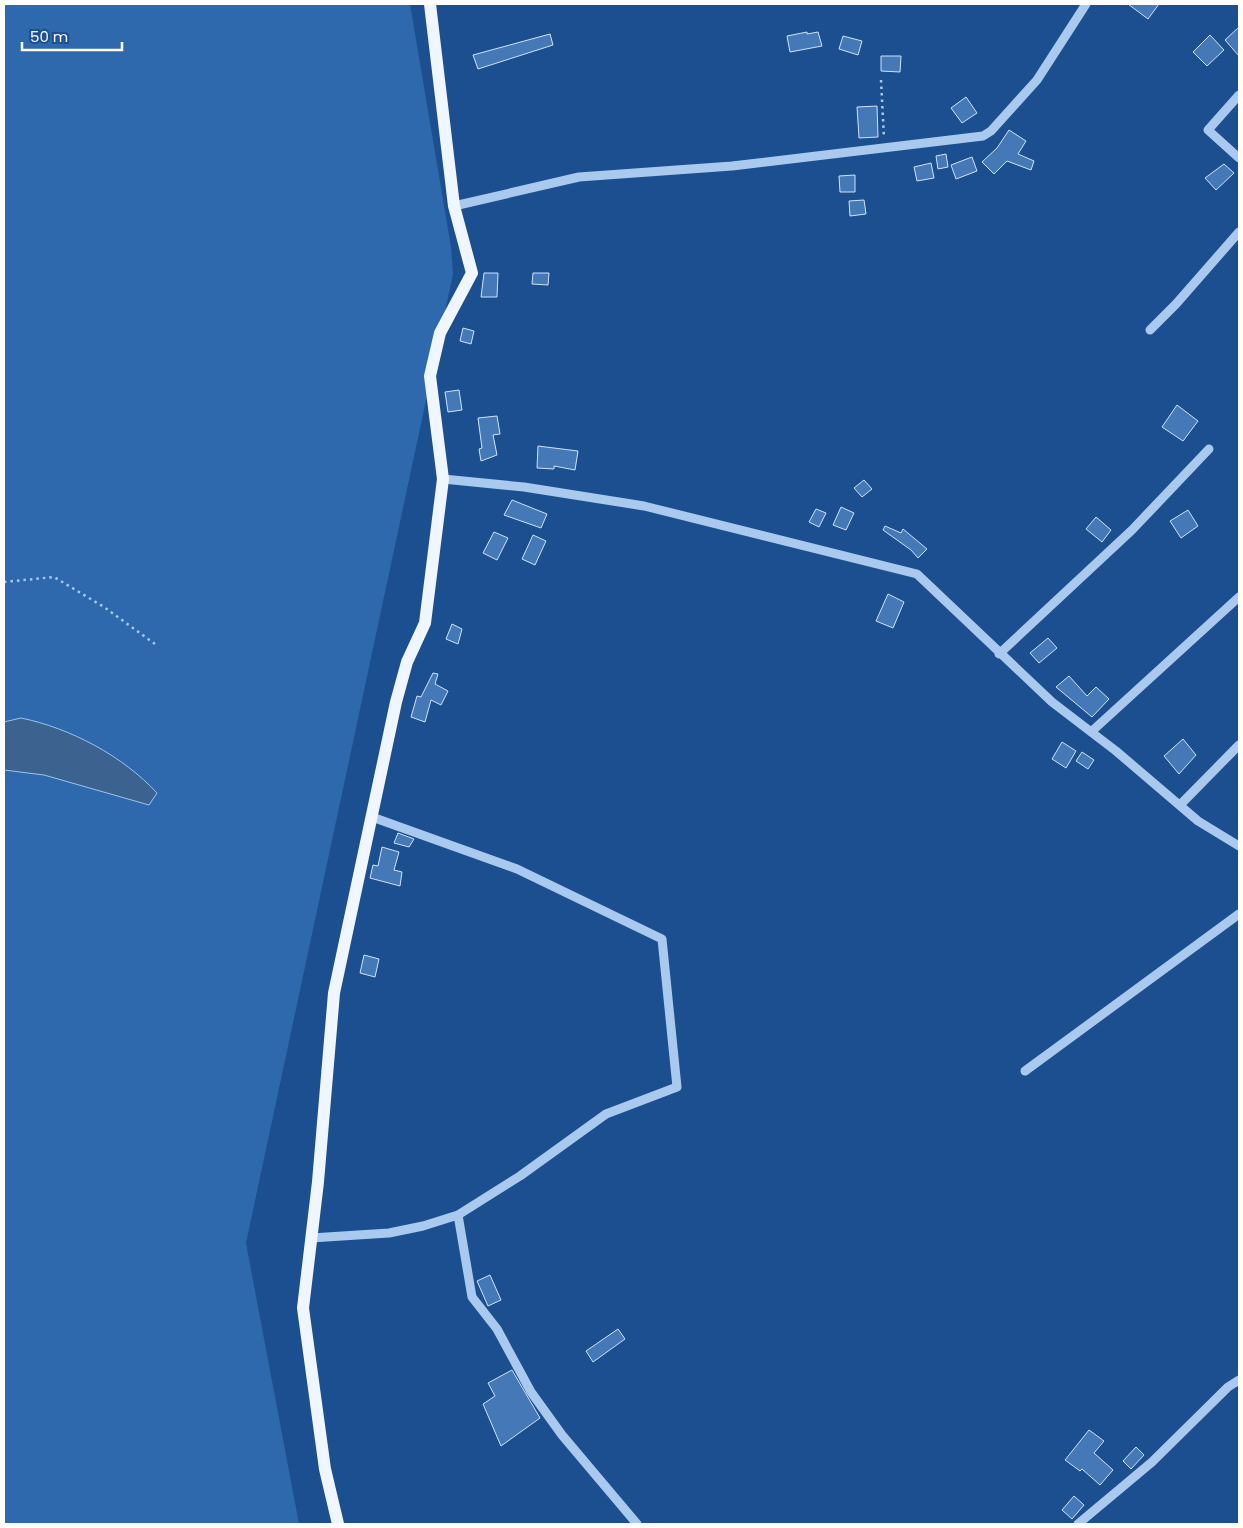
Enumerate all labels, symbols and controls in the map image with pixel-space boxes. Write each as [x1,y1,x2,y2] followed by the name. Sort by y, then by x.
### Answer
[22,20,122,52] scale bar
[30,26,68,47] text: 50 m

